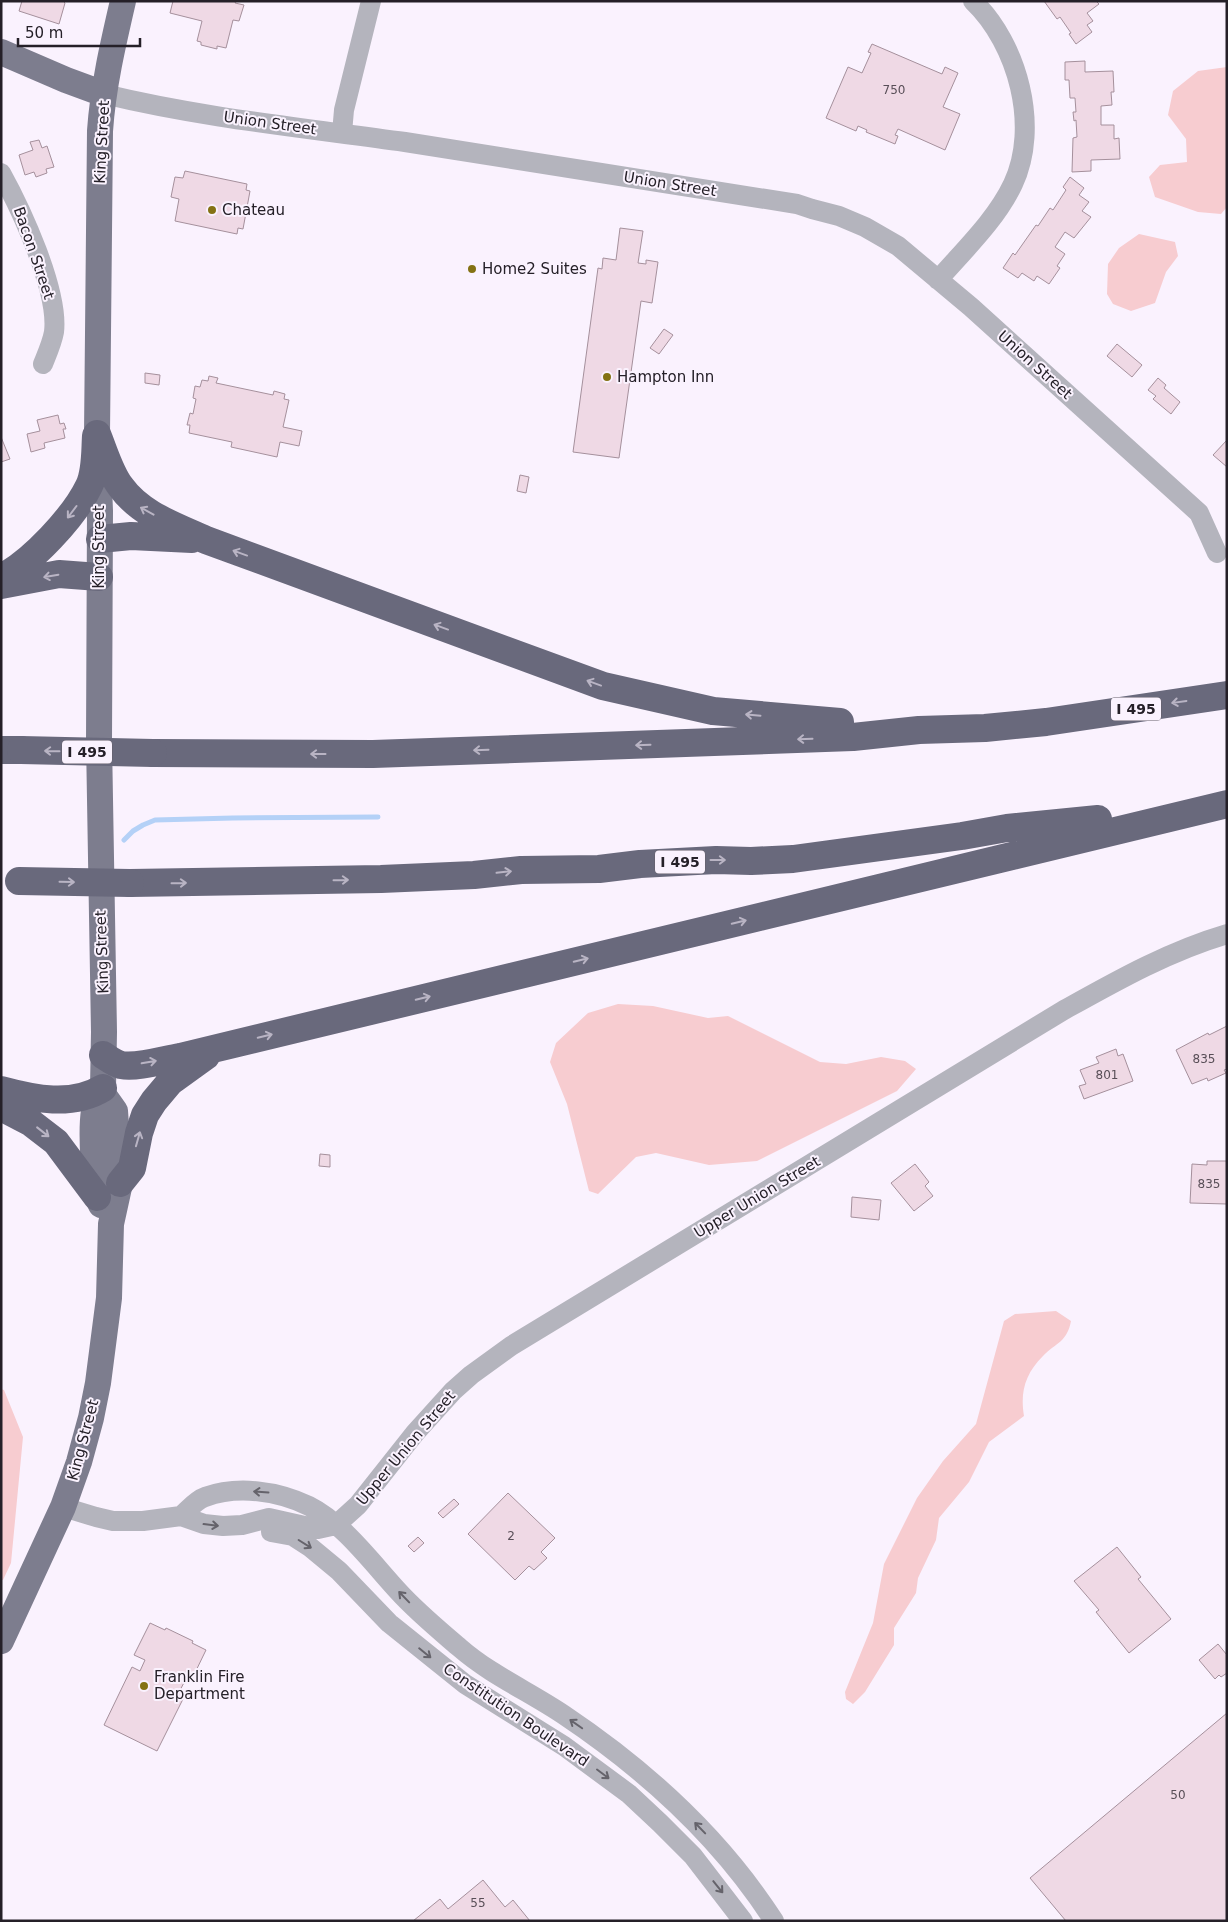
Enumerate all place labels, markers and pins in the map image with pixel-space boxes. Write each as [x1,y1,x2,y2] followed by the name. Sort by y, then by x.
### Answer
[222,201,285,219] place label: Chateau
[206,204,218,216] marker: Chateau
[482,260,587,278] place label: Home2 Suites
[466,263,478,275] marker: Home2 Suites
[617,368,714,386] place label: Hampton Inn
[601,371,613,383] marker: Hampton Inn
[154,1668,245,1703] place label: Franklin Fire Department
[138,1680,150,1692] marker: Franklin Fire Department

